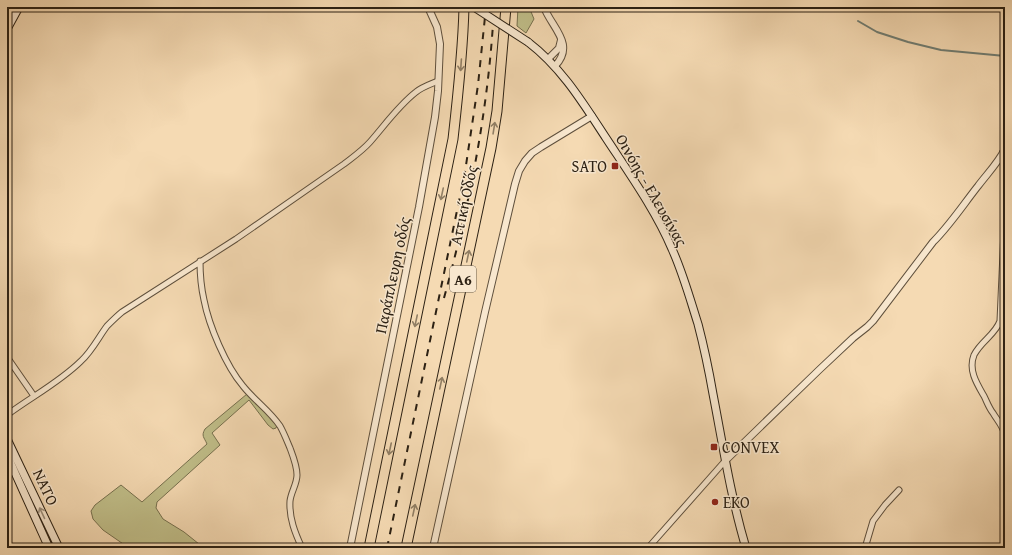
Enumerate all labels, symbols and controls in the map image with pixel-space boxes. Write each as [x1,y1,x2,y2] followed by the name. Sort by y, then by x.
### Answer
[457,58,464,71] one-way arrow
[490,122,498,135] one-way arrow
[610,129,694,251] street label: Οινόης - Ελευσίνας
[572,154,607,178] place label: SATO
[610,161,620,171] marker: SATO
[443,163,483,247] street label: Αττική Οδός
[438,187,446,200] one-way arrow
[368,214,416,336] street label: Παράπλευρη οδός
[465,249,473,262] one-way arrow
[450,266,476,292] road number: Α6
[411,314,419,327] one-way arrow
[438,377,446,390] one-way arrow
[722,435,779,459] place label: CONVEX
[385,442,393,455] one-way arrow
[709,442,719,452] marker: CONVEX
[27,465,65,510] street label: ΝΑΤΟ
[723,490,750,514] place label: EKO
[710,497,720,507] marker: EKO
[410,504,418,517] one-way arrow
[38,507,45,519] one-way arrow

